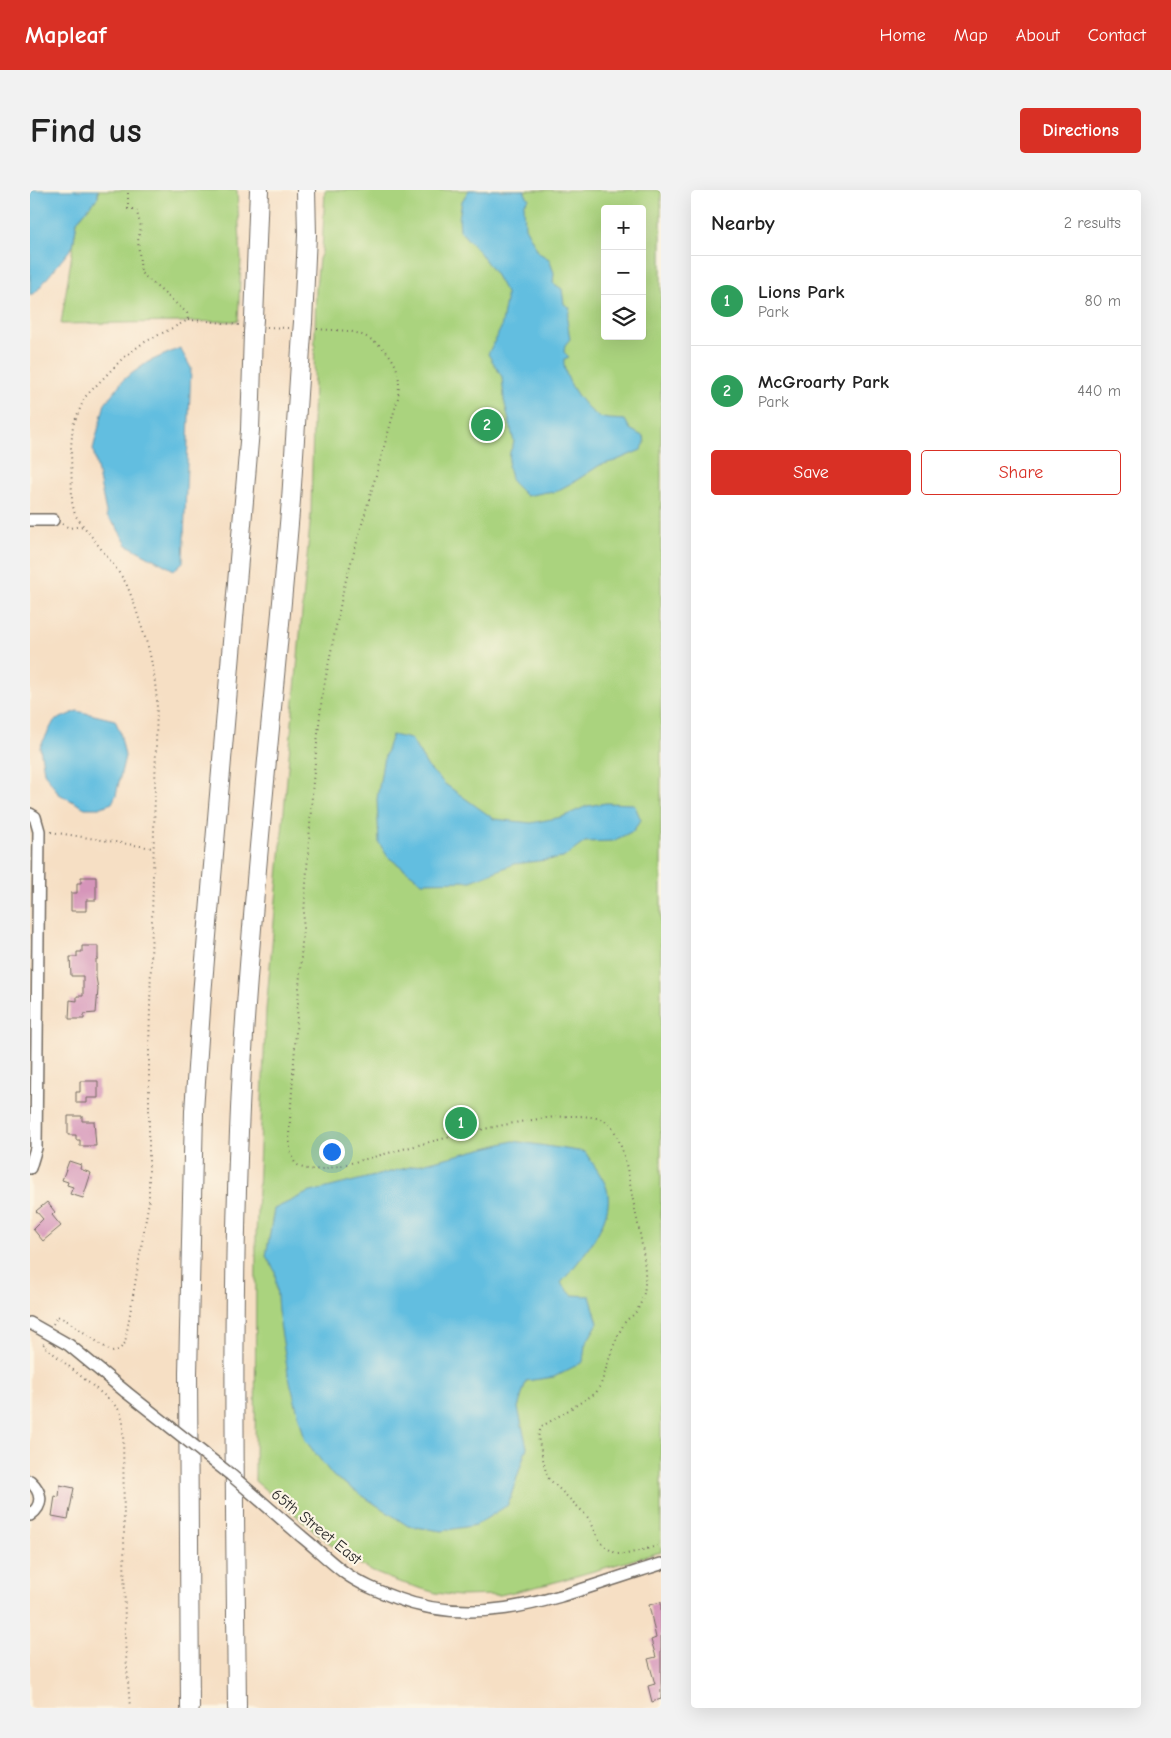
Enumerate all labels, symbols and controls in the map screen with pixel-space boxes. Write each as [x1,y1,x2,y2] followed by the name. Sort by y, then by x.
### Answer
[25,21,106,49] text: Mapleaf
[879,25,926,46] text: Home
[954,25,988,46] text: Map
[1016,25,1060,46] text: About
[1088,25,1146,46] text: Contact
[1020,108,1141,153] button: Directions
[30,110,142,151] text: Find us
[601,205,646,340] map controls
[601,205,646,250] button: +
[711,211,775,235] text: Nearby
[1064,214,1121,232] text: 2 results
[601,250,646,295] button: −
[758,281,844,303] text: Lions Park
[724,292,730,310] text: 1
[1084,292,1121,310] text: 80 m
[601,295,646,340] button: layers
[758,303,789,321] text: Park
[758,371,889,393] text: McGroarty Park
[723,382,731,400] text: 2
[1077,382,1121,400] text: 440 m
[758,393,789,411] text: Park
[471,406,503,444] pin: 2
[711,450,911,495] button: Save
[921,450,1121,495] button: Share
[445,1104,477,1142] pin: 1
[319,1139,345,1165] your location
[268,1485,365,1569] street label: 65th Street East

